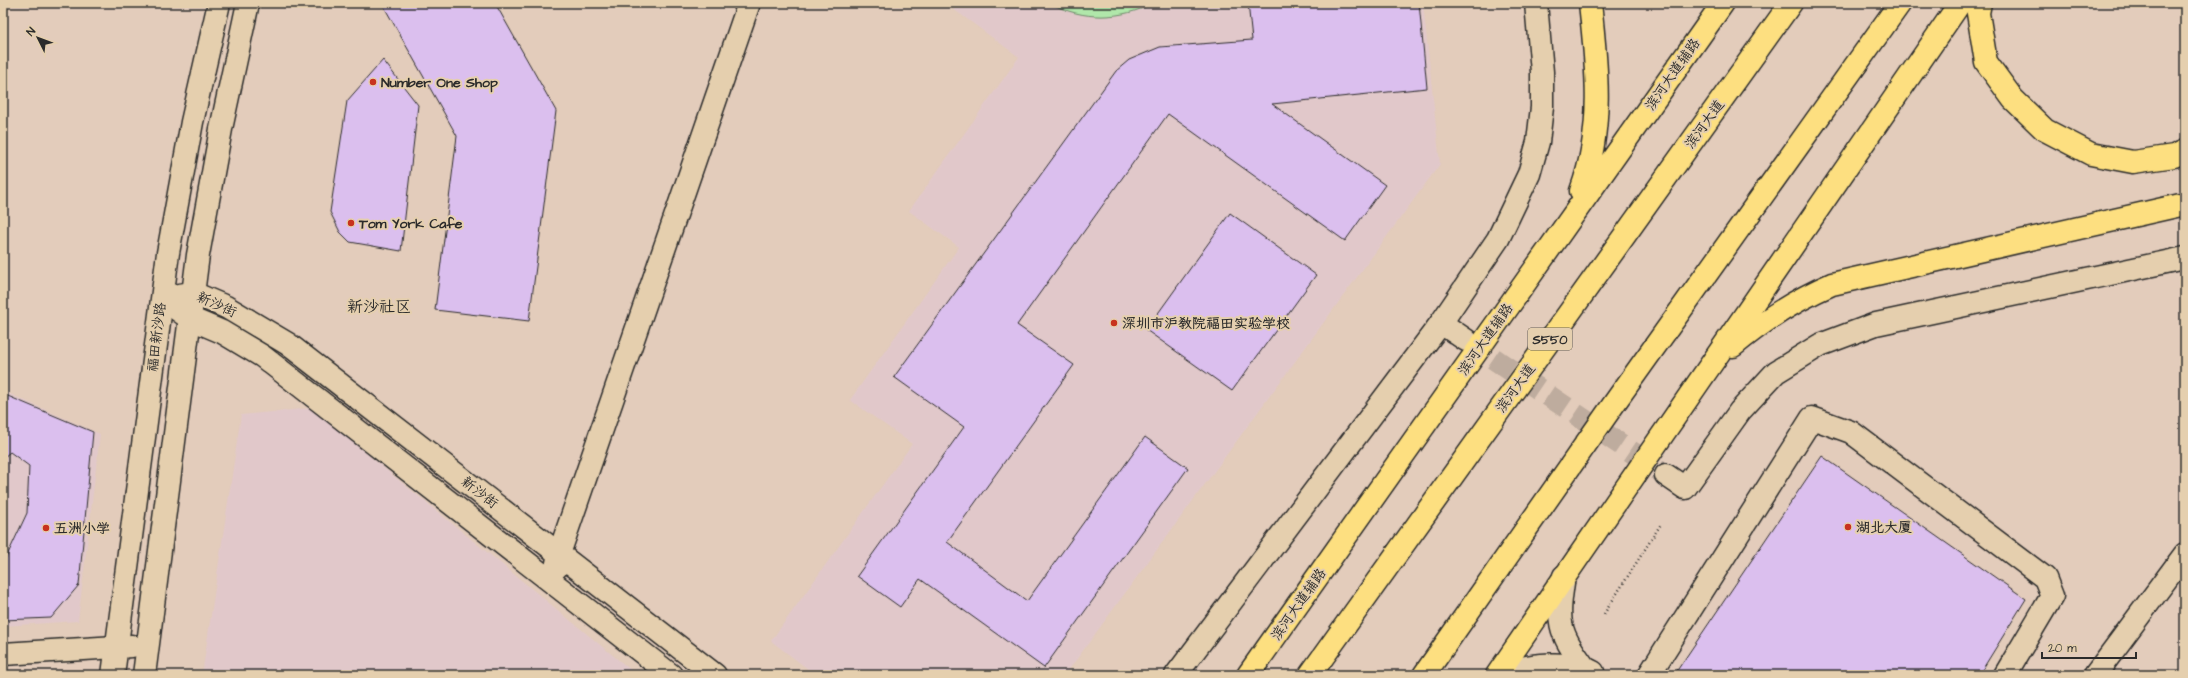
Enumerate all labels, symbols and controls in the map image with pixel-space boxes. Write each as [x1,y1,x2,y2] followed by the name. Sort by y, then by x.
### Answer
[18,18,58,58] north arrow
[23,24,39,39] text: N
[1641,34,1705,115] street label: 滨河大道辅路
[381,73,498,93] place label: Number One Shop
[368,77,378,87] marker: Number One Shop
[1680,96,1729,153] street label: 滨河大道
[358,214,463,234] place label: Tom York Cafe
[346,218,356,228] marker: Tom York Cafe
[193,287,240,323] street label: 新沙街
[347,296,411,318] district label: 新沙社区
[1454,299,1518,380] street label: 滨河大道辅路
[143,301,171,373] street label: 福田新沙路
[1122,314,1290,334] place label: 深圳市沪教院福田实验学校
[1109,318,1119,328] marker: 深圳市沪教院福田实验学校
[1528,328,1572,350] road number: S550
[1491,360,1540,417] street label: 滨河大道
[457,472,502,514] street label: 新沙街
[1856,518,1912,538] place label: 湖北大厦
[54,519,110,539] place label: 五洲小学
[1843,522,1853,532] marker: 湖北大厦
[41,523,51,533] marker: 五洲小学
[1267,564,1331,645] street label: 滨河大道辅路
[2042,634,2136,660] scale bar
[2048,640,2077,657] text: 20 m

